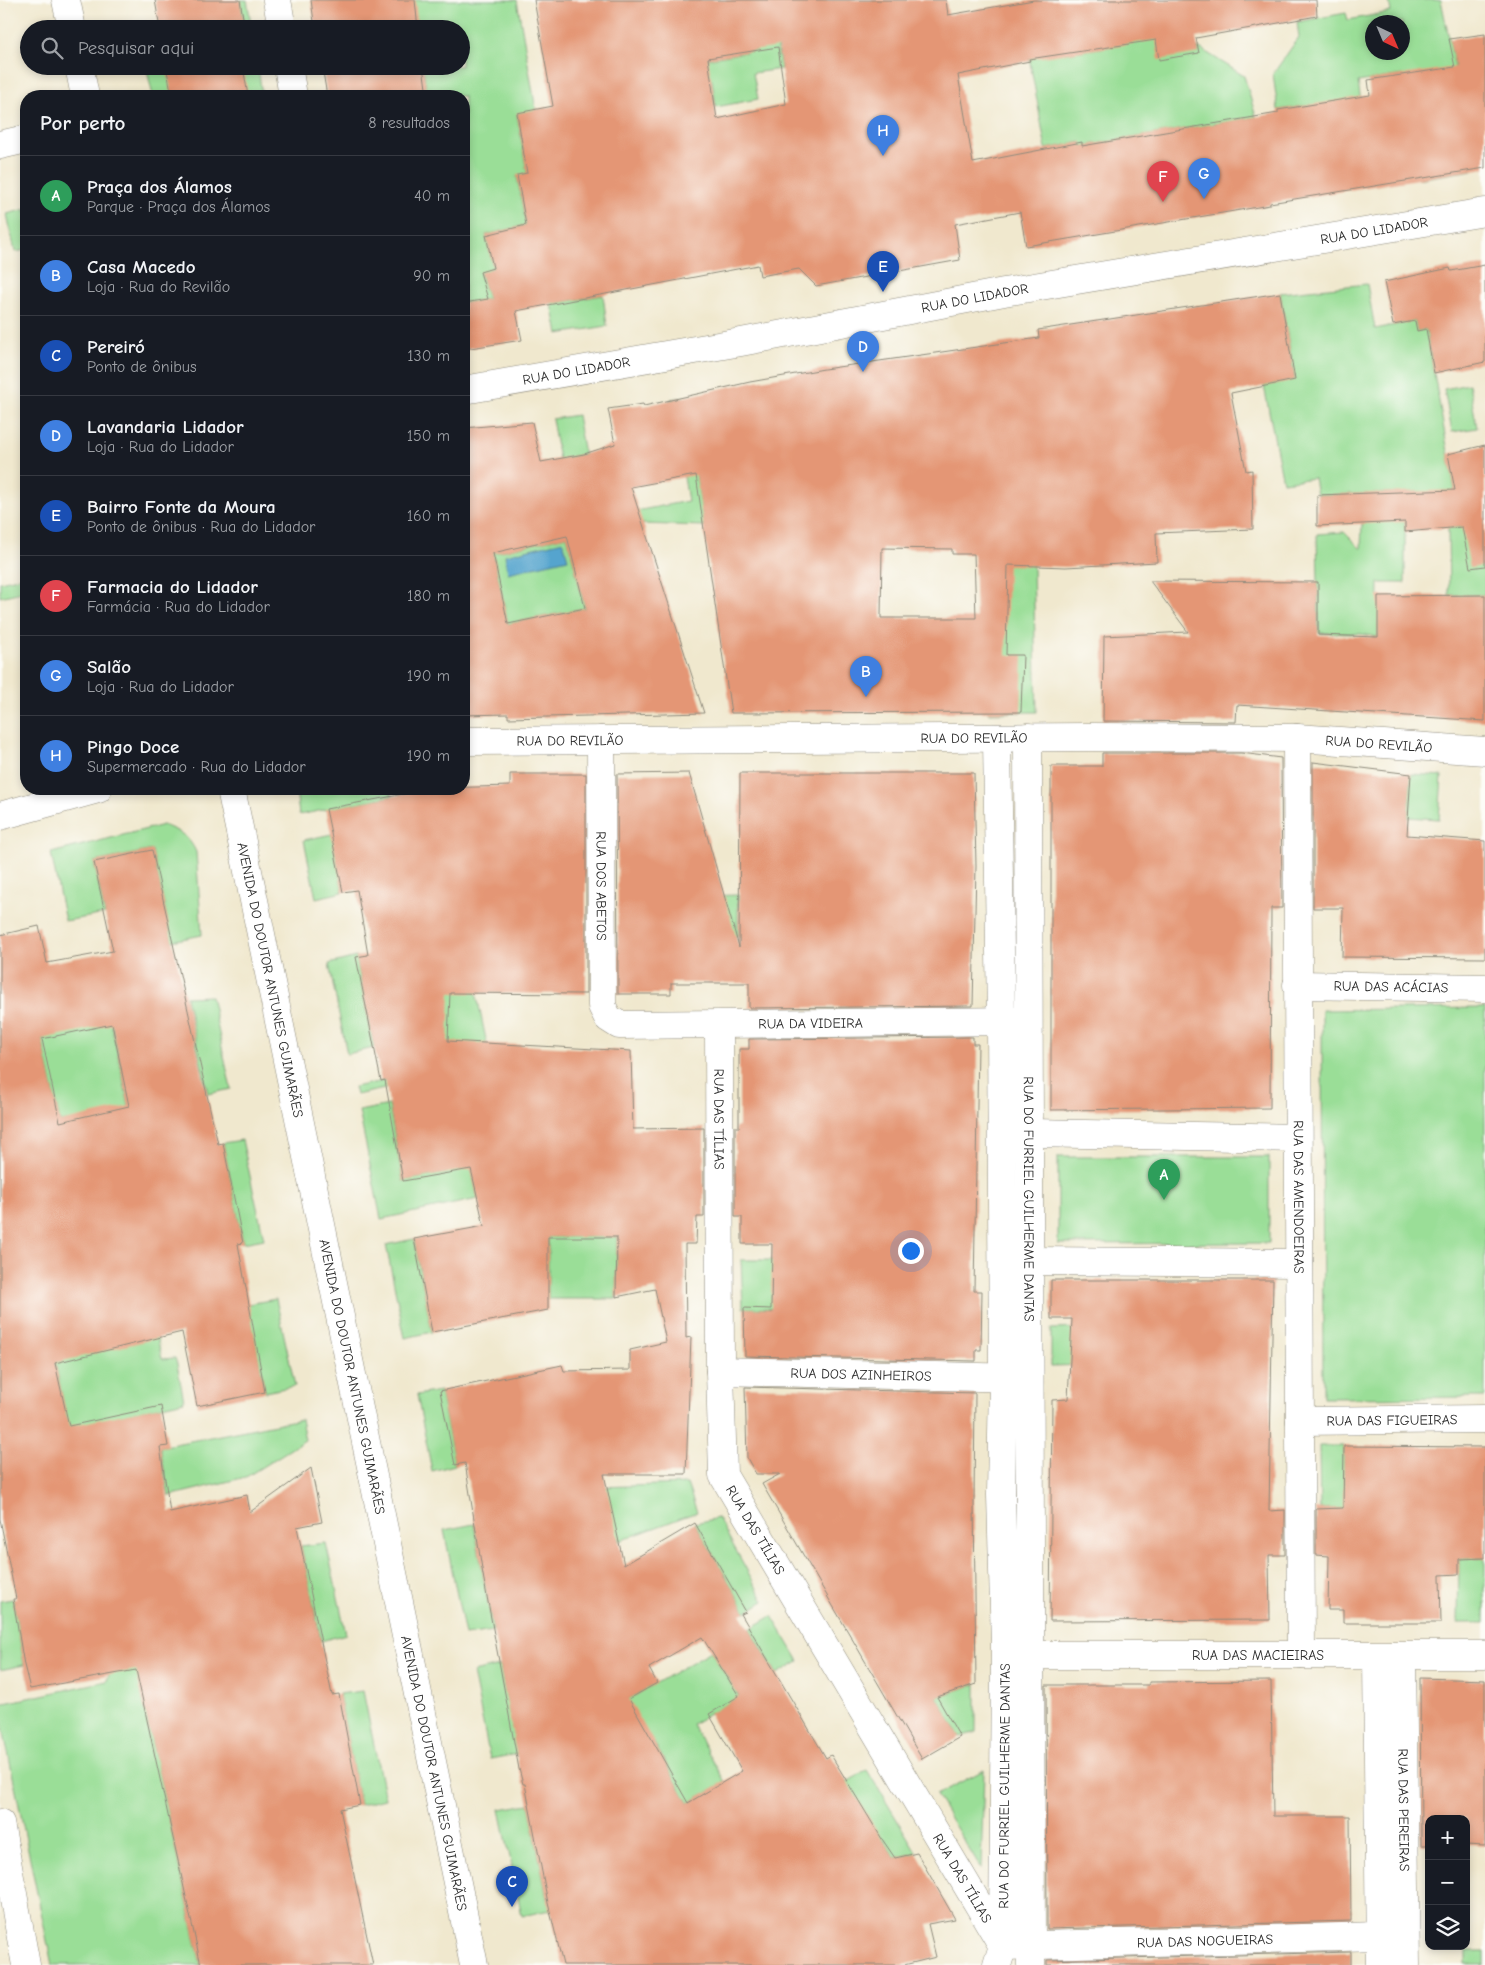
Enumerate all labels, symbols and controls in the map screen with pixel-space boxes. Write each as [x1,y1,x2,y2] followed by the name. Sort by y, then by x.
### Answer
[1365,15,1410,60] north arrow
[20,20,470,75] search box
[38,34,66,62] icon: search
[78,37,194,59] text: Pesquisar aqui
[40,111,125,135] text: Por perto
[368,114,450,132] text: 8 resultados
[867,115,899,156] pin: H
[1188,158,1220,199] pin: G
[1147,161,1179,202] pin: F
[87,176,232,198] text: Praça dos Álamos
[52,187,60,205] text: A
[414,187,450,205] text: 40 m
[87,198,270,216] text: Parque · Praça dos Álamos
[1319,214,1429,248] street label: RUA DO LIDADOR
[867,251,899,292] pin: E
[87,256,196,278] text: Casa Macedo
[51,267,61,285] text: B
[413,267,450,285] text: 90 m
[87,278,230,296] text: Loja · Rua do Revilão
[920,280,1030,317] street label: RUA DO LIDADOR
[847,331,879,372] pin: D
[87,336,145,358] text: Pereiró
[51,347,61,365] text: C
[407,347,450,365] text: 130 m
[521,353,631,389] street label: RUA DO LIDADOR
[87,358,197,376] text: Ponto de ônibus
[87,416,244,438] text: Lavandaria Lidador
[51,427,61,445] text: D
[407,427,450,445] text: 150 m
[87,438,234,456] text: Loja · Rua do Lidador
[87,496,276,518] text: Bairro Fonte da Moura
[51,507,61,525] text: E
[407,507,450,525] text: 160 m
[87,518,315,536] text: Ponto de ônibus · Rua do Lidador
[87,576,258,598] text: Farmacia do Lidador
[51,587,61,605] text: F
[407,587,450,605] text: 180 m
[87,598,270,616] text: Farmácia · Rua do Lidador
[87,656,131,678] text: Salão
[850,656,882,697] pin: B
[50,667,62,685] text: G
[407,667,450,685] text: 190 m
[87,678,234,696] text: Loja · Rua do Lidador
[920,729,1028,747] street label: RUA DO REVILÃO
[516,732,624,750] street label: RUA DO REVILÃO
[1325,732,1433,756] street label: RUA DO REVILÃO
[87,736,179,758] text: Pingo Doce
[50,747,62,765] text: H
[407,747,450,765] text: 190 m
[87,758,306,776] text: Supermercado · Rua do Lidador
[592,831,610,941] street label: RUA DOS ABETOS
[233,841,307,1120] street label: AVENIDA DO DOUTOR ANTUNES GUIMARÃES
[1333,978,1449,996] street label: RUA DAS ACÁCIAS
[758,1015,863,1033] street label: RUA DA VIDEIRA
[710,1068,727,1170] street label: RUA DAS TÍLIAS
[1020,1076,1037,1322] street label: RUA DO FURRIEL GUILHERME DANTAS
[1290,1120,1307,1274] street label: RUA DAS AMENDOEIRAS
[1148,1159,1180,1200] pin: A
[315,1238,389,1516] street label: AVENIDA DO DOUTOR ANTUNES GUIMARÃES
[898,1238,924,1264] your location
[790,1365,932,1385] street label: RUA DOS AZINHEIROS
[1326,1411,1458,1430] street label: RUA DAS FIGUEIRAS
[722,1482,789,1578] street label: RUA DAS TÍLIAS
[397,1634,471,1913] street label: AVENIDA DO DOUTOR ANTUNES GUIMARÃES
[1192,1647,1324,1664] street label: RUA DAS MACIEIRAS
[995,1663,1014,1909] street label: RUA DO FURRIEL GUILHERME DANTAS
[1394,1748,1413,1872] street label: RUA DAS PEREIRAS
[1425,1815,1470,1950] map controls
[1425,1815,1470,1860] button: +
[929,1831,996,1926] street label: RUA DAS TÍLIAS
[1425,1860,1470,1905] button: −
[496,1866,528,1907] pin: C
[1425,1905,1470,1950] button: layers
[1137,1931,1274,1951] street label: RUA DAS NOGUEIRAS

